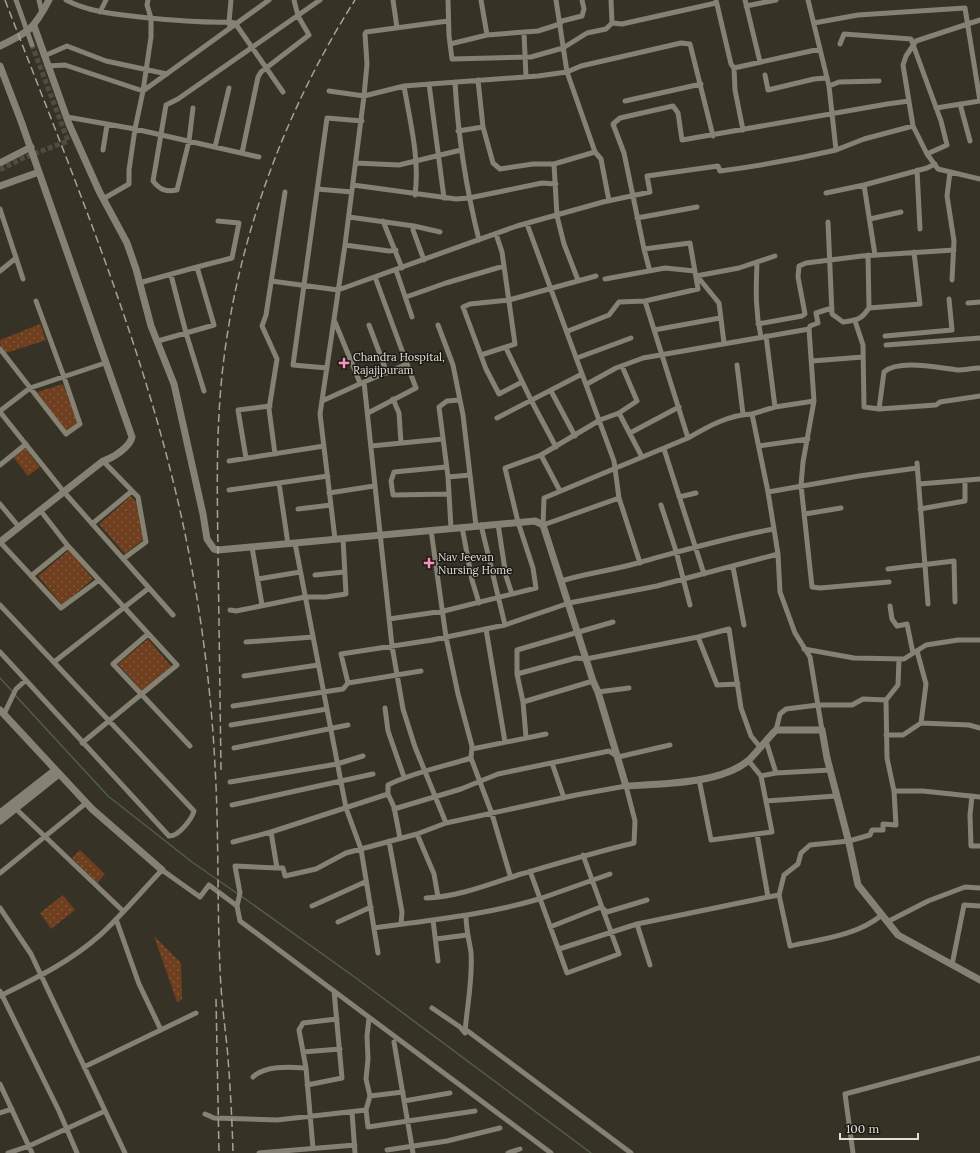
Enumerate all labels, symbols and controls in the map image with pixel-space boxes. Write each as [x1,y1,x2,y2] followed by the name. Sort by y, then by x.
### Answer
[353,350,445,377] place label: Chandra Hospital, Rajajipuram
[338,357,350,369] marker: Chandra Hospital, Rajajipuram
[438,550,512,577] place label: Nav Jeevan Nursing Home
[423,557,435,569] marker: Nav Jeevan Nursing Home
[840,1115,918,1141] scale bar
[846,1121,879,1136] text: 100 m

